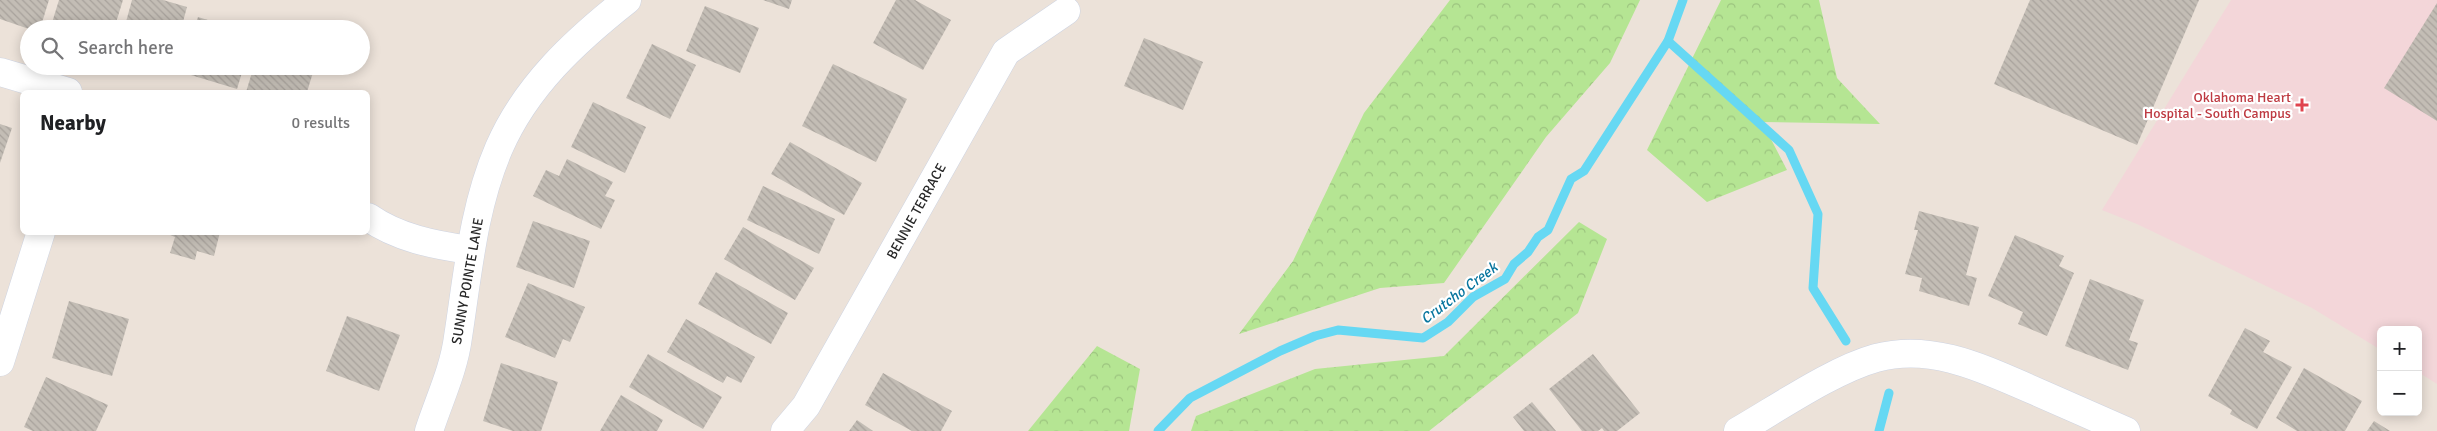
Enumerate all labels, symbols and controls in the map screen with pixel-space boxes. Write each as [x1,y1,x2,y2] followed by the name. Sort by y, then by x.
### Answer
[20,20,370,75] search box
[38,34,66,62] icon: search
[78,36,174,60] text: Search here
[2144,89,2291,122] place label: Oklahoma Heart Hospital - South Campus
[2295,98,2309,112] marker: Oklahoma Heart Hospital - South Campus
[40,110,106,136] text: Nearby
[291,113,350,133] text: 0 results
[883,160,950,262] street label: BENNIE TERRACE
[448,216,487,346] street label: SUNNY POINTE LANE
[1417,258,1502,328] water label: Crutcho Creek
[2377,326,2422,416] map controls
[2377,326,2422,371] button: +
[2377,371,2422,416] button: −

